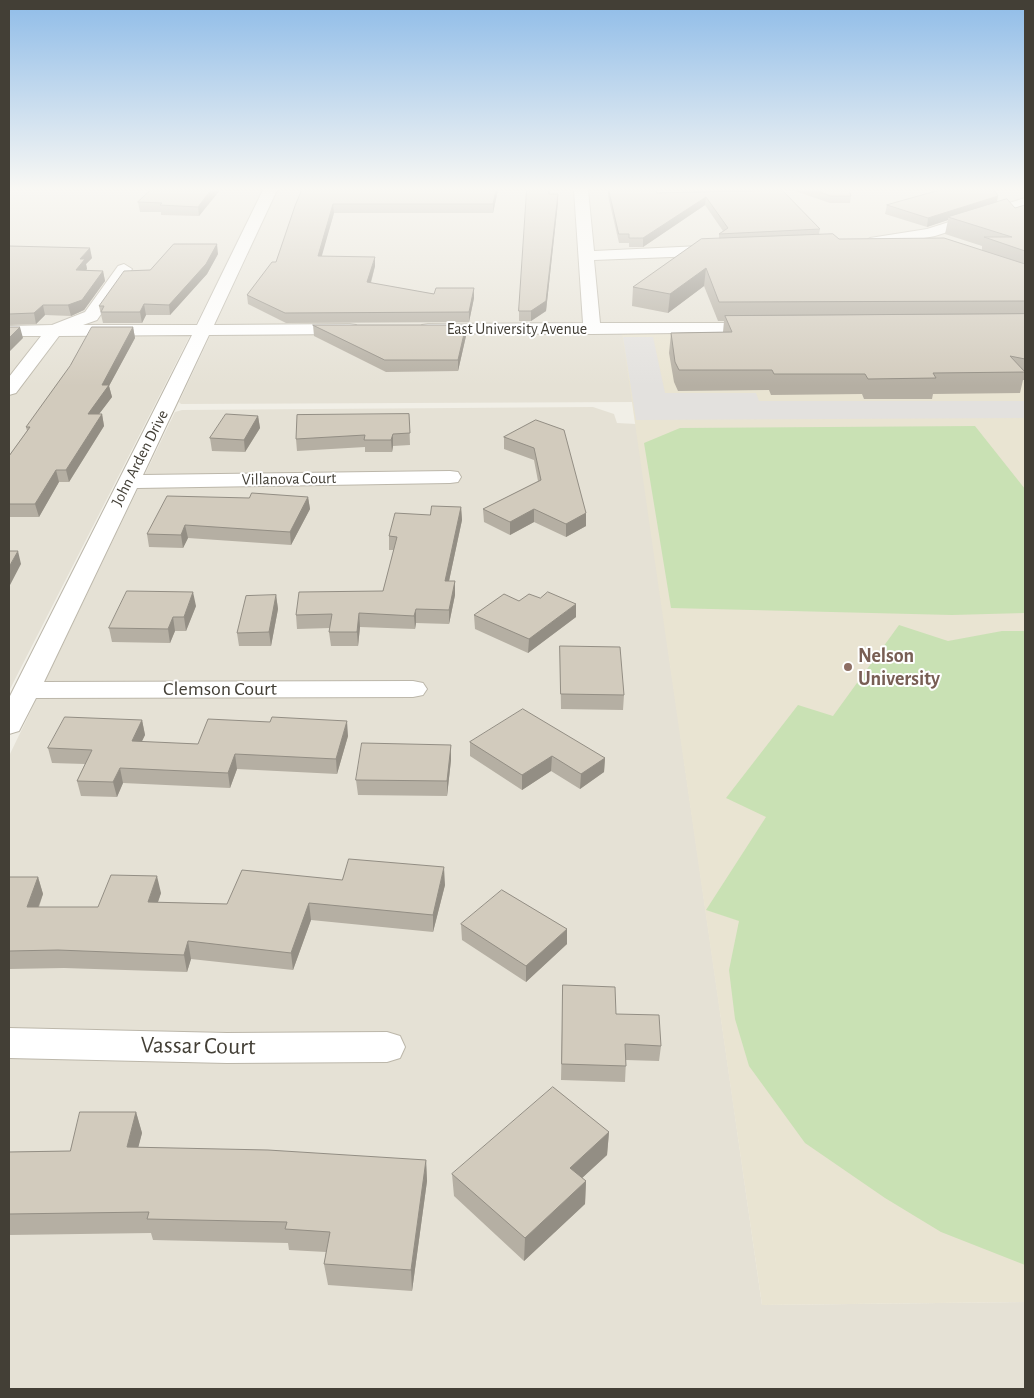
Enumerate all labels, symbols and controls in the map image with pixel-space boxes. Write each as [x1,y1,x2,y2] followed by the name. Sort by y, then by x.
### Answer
[447,319,587,339] street label: East University Avenue
[107,407,173,509] street label: John Arden Drive
[242,469,336,489] street label: Villanova Court
[858,644,940,691] place label: Nelson University
[842,661,854,673] marker: Nelson University
[163,677,277,701] street label: Clemson Court
[140,1031,256,1061] street label: Vassar Court

